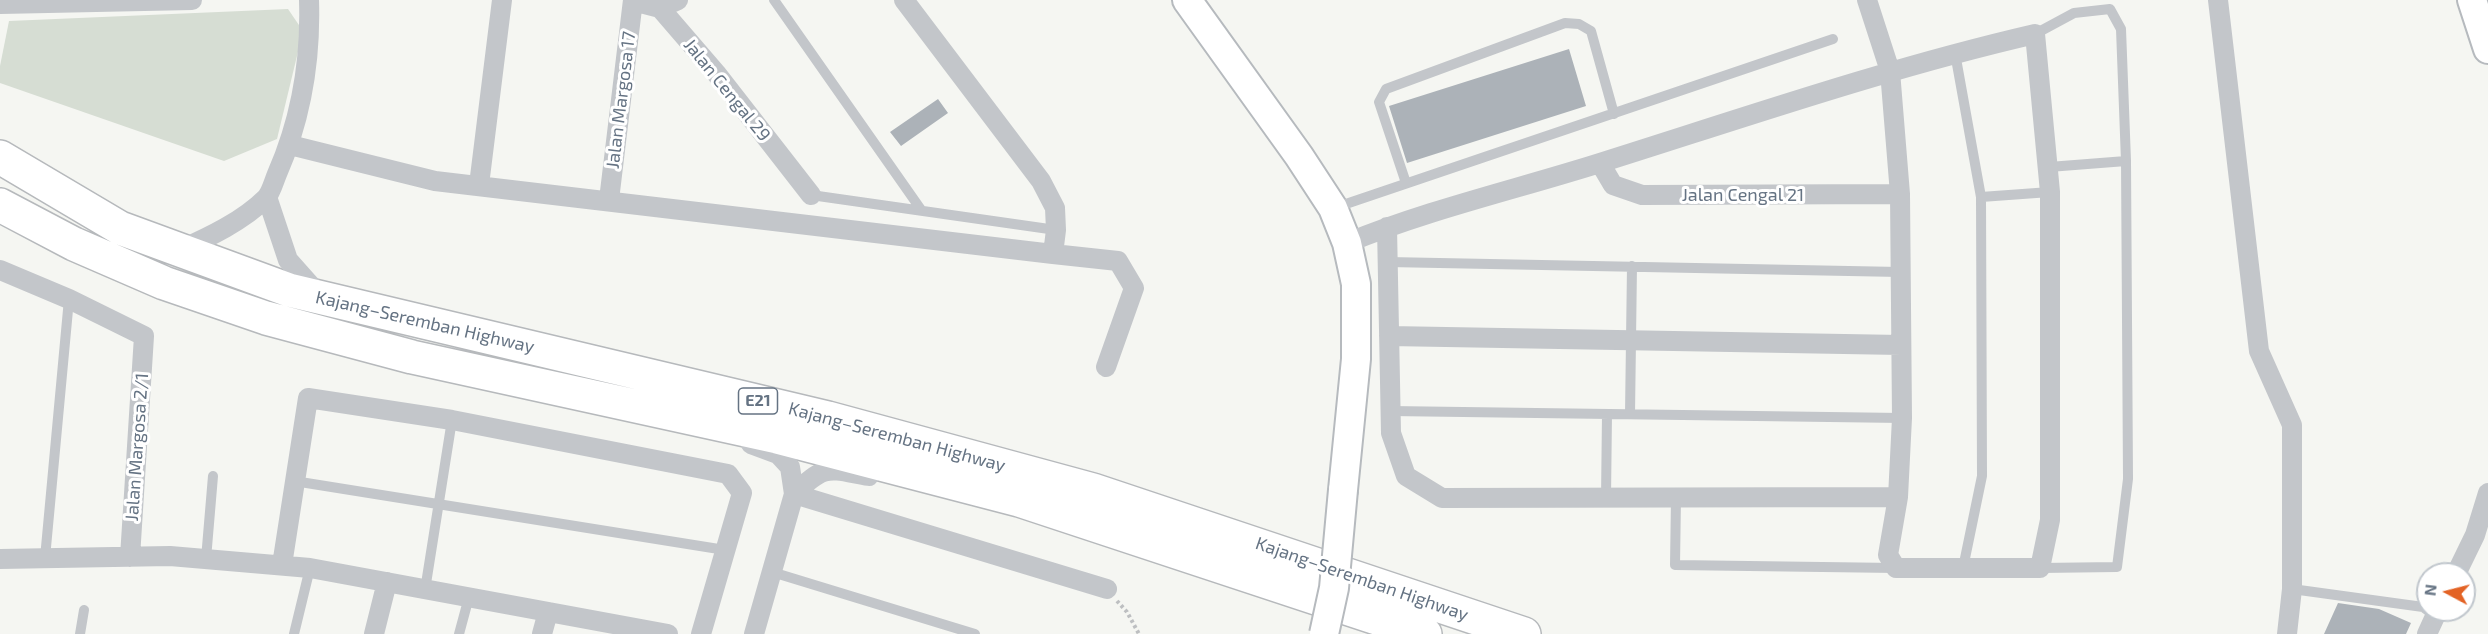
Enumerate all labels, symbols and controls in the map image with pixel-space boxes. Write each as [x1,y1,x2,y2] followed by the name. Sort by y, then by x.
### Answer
[602,30,640,170] street label: Jalan Margosa 17
[679,34,775,146] street label: Jalan Cengal 29
[1682,184,1804,206] street label: Jalan Cengal 21
[314,286,536,358] street label: Kajang–Seremban Highway
[121,372,153,522] street label: Jalan Margosa 2/1
[738,388,777,414] road number: E21
[786,398,1008,476] street label: Kajang–Seremban Highway
[1253,532,1471,626] street label: Kajang–Seremban Highway
[2416,562,2476,622] north arrow
[2419,583,2440,597] text: N

